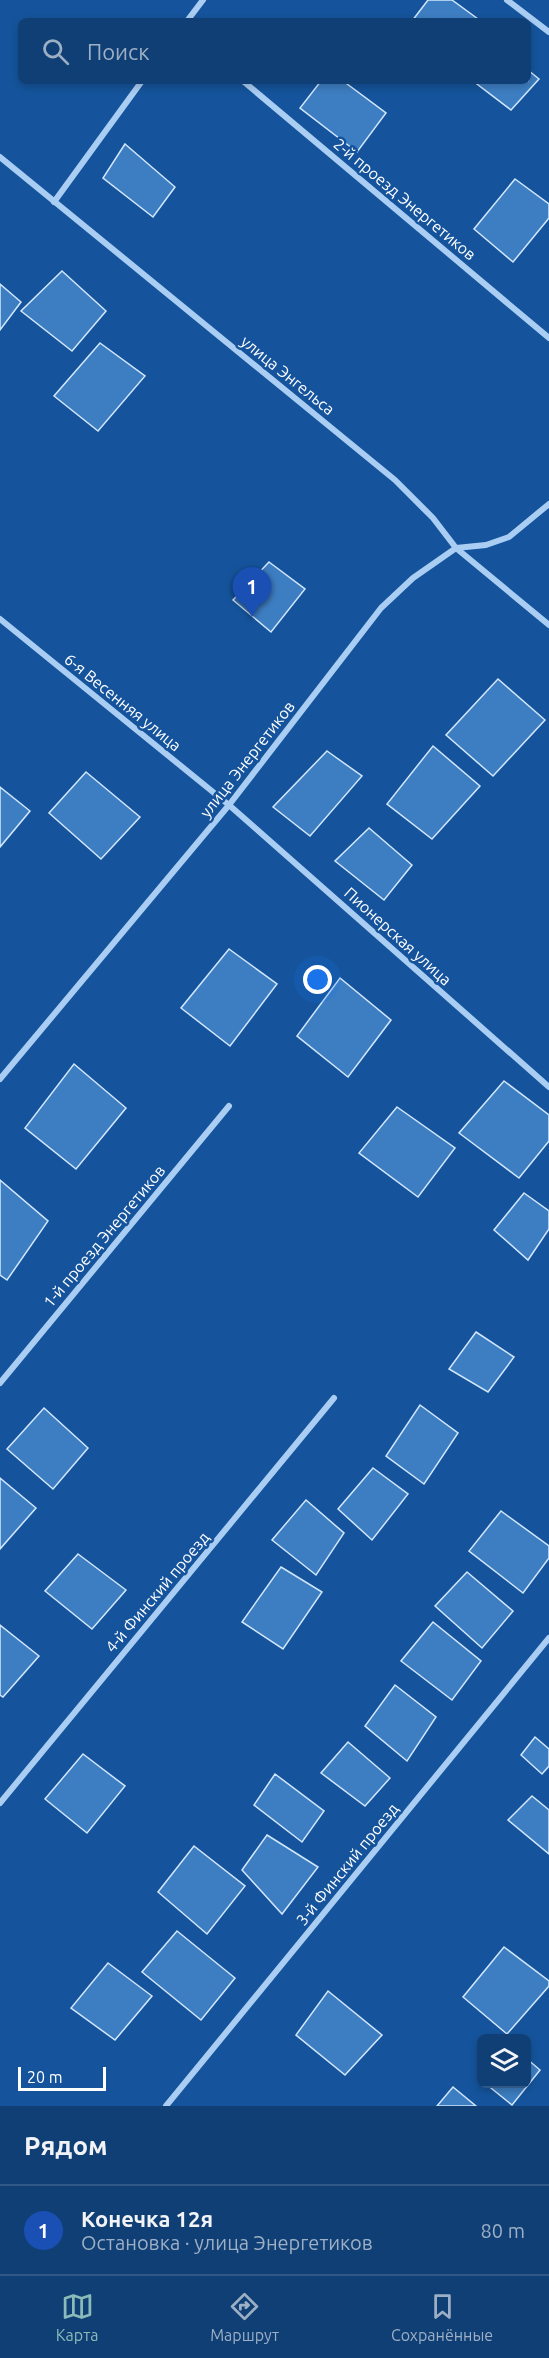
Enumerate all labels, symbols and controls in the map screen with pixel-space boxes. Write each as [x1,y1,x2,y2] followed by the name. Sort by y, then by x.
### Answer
[18,18,531,84] search box
[39,35,72,68] icon: search
[87,39,150,64] text: Поиск
[330,134,480,264] street label: 2-й проезд Энергетиков
[238,332,338,418] street label: улица Энгельса
[232,568,272,617] pin: 1
[61,650,185,754] street label: 6-я Весенняя улица
[196,697,298,821] street label: улица Энергетиков
[341,883,455,989] street label: Пионерская улица
[303,965,332,994] your location
[39,1161,169,1311] street label: 1-й проезд Энергетиков
[101,1528,213,1656] street label: 4-й Финский проезд
[292,1799,402,1929] street label: 3-й Финский проезд
[477,2034,531,2088] map controls
[477,2034,531,2088] button: layers
[18,2064,106,2092] scale bar
[27,2068,63,2086] text: 20 m
[24,2131,108,2160] text: Рядом
[81,2206,213,2231] text: Конечка 12я
[38,2219,49,2242] text: 1
[481,2219,525,2242] text: 80 m
[81,2231,373,2254] text: Остановка · улица Энергетиков
[56,2290,98,2344] tab: Карта
[210,2290,279,2344] tab: Маршрут
[391,2290,493,2344] tab: Сохранённые

